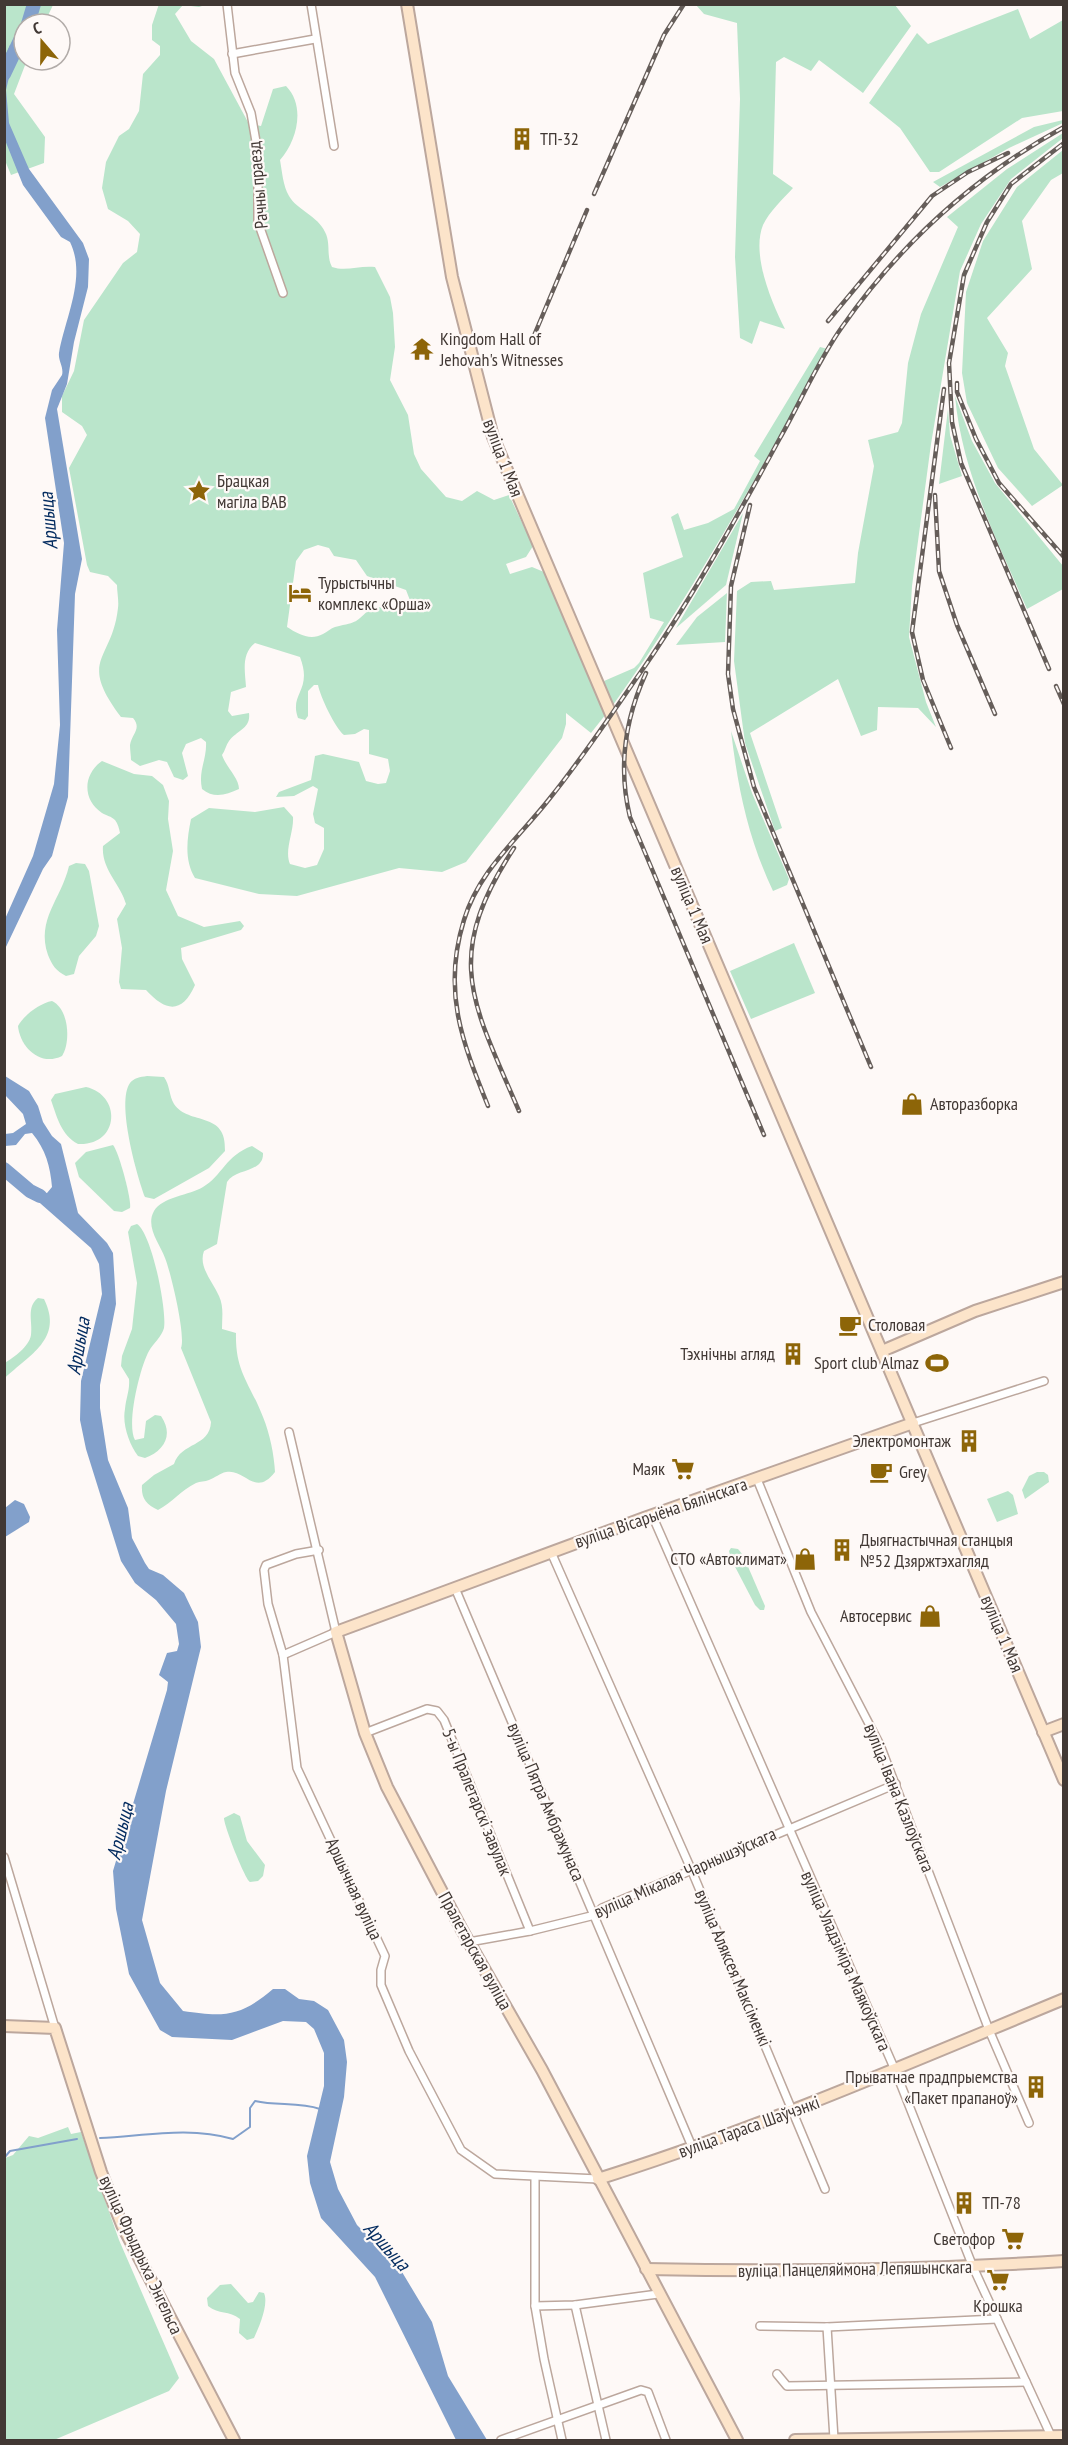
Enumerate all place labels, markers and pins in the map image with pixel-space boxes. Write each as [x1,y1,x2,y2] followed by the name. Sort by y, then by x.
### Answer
[509,126,535,152] building icon: ТП-32
[540,127,579,150] place label: ТП-32
[439,327,563,371] place label: Kingdom Hall of Jehovah's Witnesses
[409,336,435,362] temple icon: Kingdom Hall of Jehovah's Witnesses
[217,469,287,513] place label: Брацкая магіла ВАВ
[186,478,212,504] place icon: Брацкая магіла ВАВ
[318,571,431,615] place label: Турыстычны комплекс «Орша»
[287,580,313,606] hotel icon: Турыстычны комплекс «Орша»
[899,1091,925,1117] shop icon: Авторазборка
[930,1092,1018,1115] place label: Авторазборка
[837,1312,863,1338] cafe icon: Столовая
[868,1313,925,1336] place label: Столовая
[780,1341,806,1367] building icon: Тэхнічны агляд
[680,1342,775,1365] place label: Тэхнічны агляд
[924,1350,950,1376] sports icon: Sport club Almaz
[814,1351,919,1374] place label: Sport club Almaz
[956,1428,982,1454] building icon: Электромонтаж
[852,1429,951,1452] place label: Электромонтаж
[670,1456,696,1482] supermarket icon: Маяк
[632,1457,665,1480] place label: Маяк
[868,1459,894,1485] cafe icon: Grey
[899,1460,927,1483] place label: Grey
[860,1528,1013,1572] place label: Дыягнастычная станцыя №52 Дзяржтэхагляд
[829,1537,855,1563] building icon: Дыягнастычная станцыя №52 Дзяржтэхагляд
[792,1546,818,1572] shop icon: СТО «Автоклимат»
[670,1547,787,1570] place label: СТО «Автоклимат»
[917,1603,943,1629] shop icon: Автосервис
[840,1604,913,1627] place label: Автосервис
[845,2065,1018,2109] place label: Прыватнае прадпрыемства «Пакет прапаноў»
[1023,2074,1049,2100] building icon: Прыватнае прадпрыемства «Пакет прапаноў»
[951,2190,977,2216] building icon: ТП-78
[982,2191,1021,2214] place label: ТП-78
[1000,2226,1026,2252] supermarket icon: Светофор
[933,2227,995,2250] place label: Светофор
[985,2267,1011,2293] supermarket icon: Крошка
[973,2294,1023,2317] place label: Крошка

